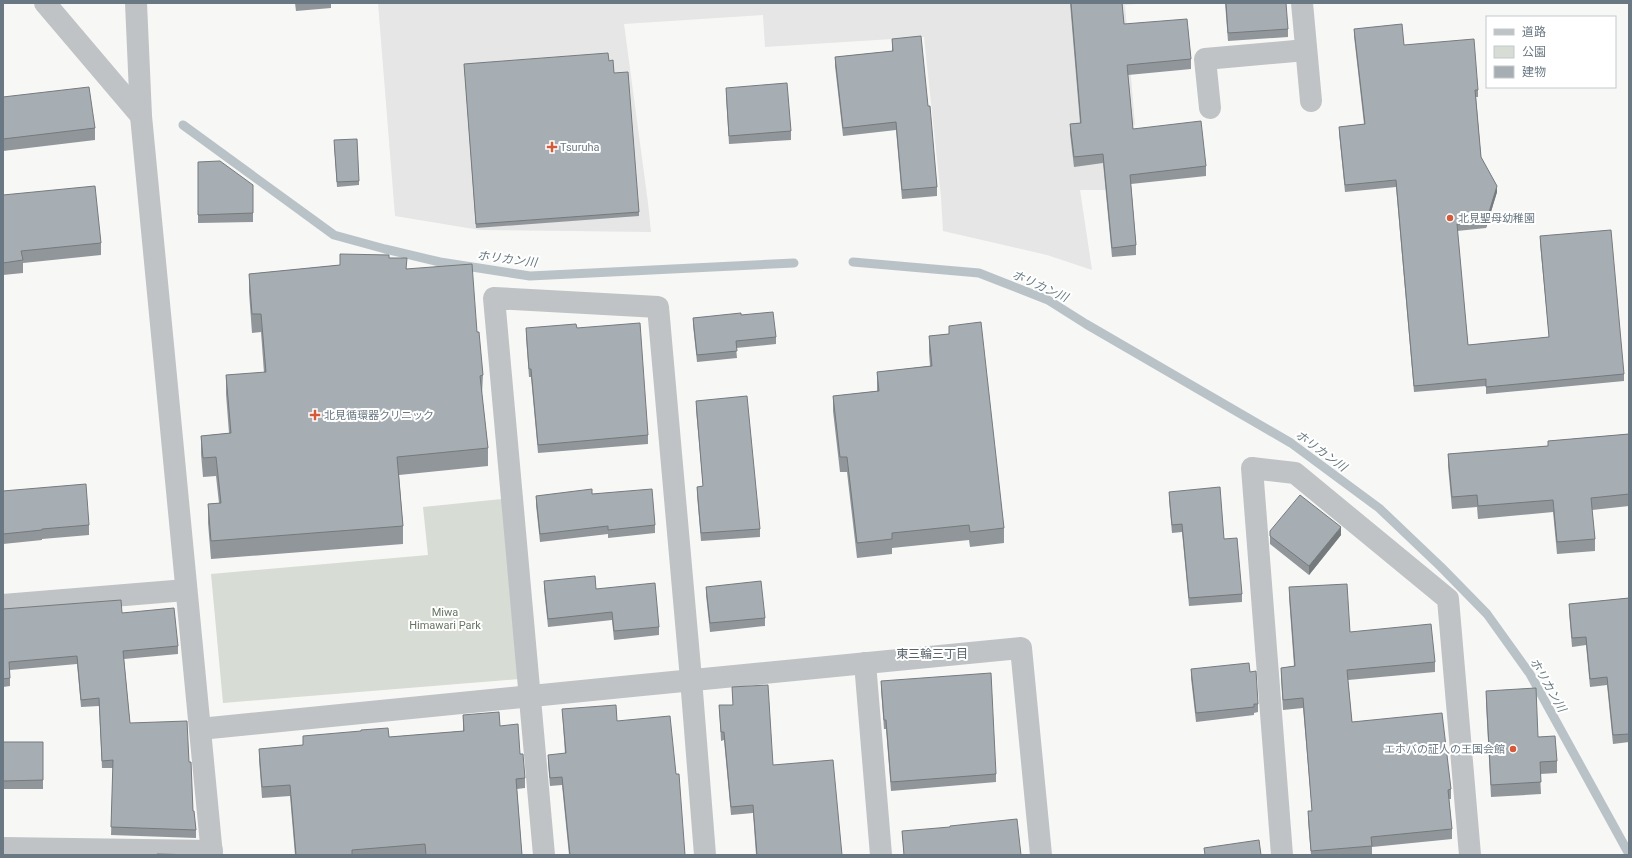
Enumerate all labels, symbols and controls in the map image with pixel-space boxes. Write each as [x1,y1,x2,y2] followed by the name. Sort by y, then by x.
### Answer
[1486,16,1616,88] legend
[1522,25,1546,39] text: 道路
[1522,45,1546,59] text: 公園
[1522,65,1546,79] text: 建物
[560,141,600,154] place label: Tsuruha
[547,142,557,152] marker: Tsuruha
[1458,212,1535,225] place label: 北見聖母幼稚園
[1445,213,1455,223] marker: 北見聖母幼稚園
[476,248,540,270] water label: ホリカン川
[1010,267,1072,305] water label: ホリカン川
[309,409,321,421] marker: 北見循環器クリニック
[324,409,434,422] place label: 北見循環器クリニック
[1293,428,1351,475] water label: ホリカン川
[409,606,481,632] park label: Miwa Himawari Park
[896,647,968,661] district label: 東三輪三丁目
[1527,656,1570,716] water label: ホリカン川
[1384,743,1505,756] place label: エホバの証人の王国会館
[1508,744,1518,754] marker: エホバの証人の王国会館

